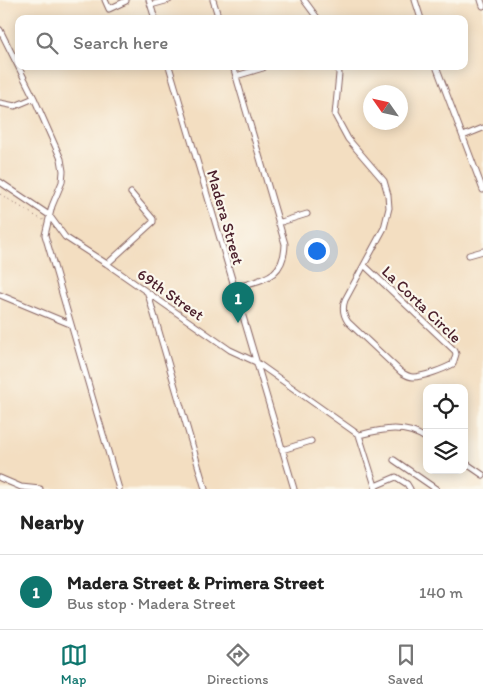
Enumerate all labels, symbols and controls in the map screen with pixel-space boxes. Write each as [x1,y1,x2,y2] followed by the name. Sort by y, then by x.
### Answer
[15,15,468,70] search box
[33,29,61,57] icon: search
[73,31,168,54] text: Search here
[363,85,408,130] north arrow
[203,167,248,267] street label: Madera Street
[304,238,330,264] your location
[378,262,465,347] street label: La Corta Circle
[134,264,208,324] street label: 69th Street
[222,282,254,323] pin: 1
[423,384,468,474] map controls
[423,384,468,429] button: locate
[423,429,468,474] button: layers
[20,509,84,534] text: Nearby
[67,571,324,594] text: Madera Street & Primera Street
[32,583,40,602] text: 1
[419,583,463,602] text: 140 m
[67,594,236,613] text: Bus stop · Madera Street
[60,641,88,688] tab: Map
[207,641,268,688] tab: Directions
[388,641,423,688] tab: Saved

